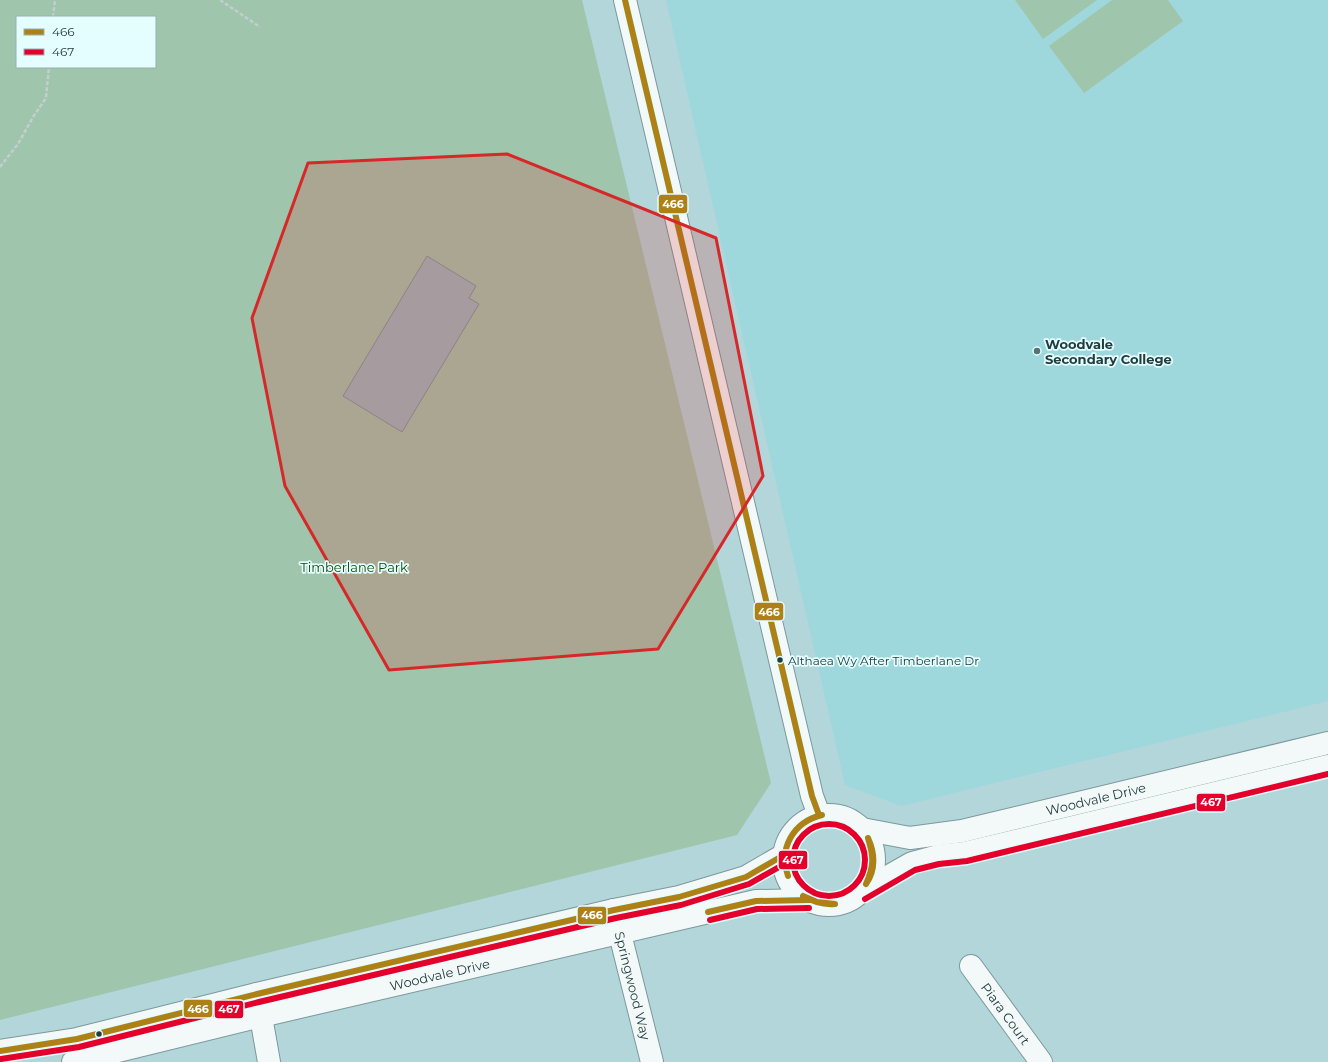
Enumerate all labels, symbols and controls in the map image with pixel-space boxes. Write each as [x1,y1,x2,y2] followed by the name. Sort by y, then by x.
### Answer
[16,16,156,68] legend
[52,24,75,39] text: 466
[52,44,74,59] text: 467
[658,194,688,214] line badge: 466
[662,197,684,211] text: 466
[1045,336,1172,367] place label: Woodvale Secondary College
[1032,346,1042,356] marker: Woodvale Secondary College
[300,559,408,575] park label: Timberlane Park
[754,602,784,621] line badge: 466
[758,605,780,619] text: 466
[788,653,979,668] place label: Althaea Wy After Timberlane Dr
[775,655,785,665] marker: Althaea Wy After Timberlane Dr
[1044,779,1148,819] street label: Woodvale Drive
[1196,793,1226,812] line badge: 467
[1200,795,1222,809] text: 467
[778,850,808,870] line badge: 467
[782,853,804,867] text: 467
[577,906,607,925] line badge: 466
[581,908,603,922] text: 466
[612,930,654,1042] street label: Springwood Way
[388,955,491,994] street label: Woodvale Drive
[978,980,1034,1048] street label: Piara Court
[183,999,213,1018] line badge: 466
[214,1000,244,1019] line badge: 467
[187,1002,209,1016] text: 466
[218,1002,240,1016] text: 467
[94,1029,104,1039] unlabelled marker

